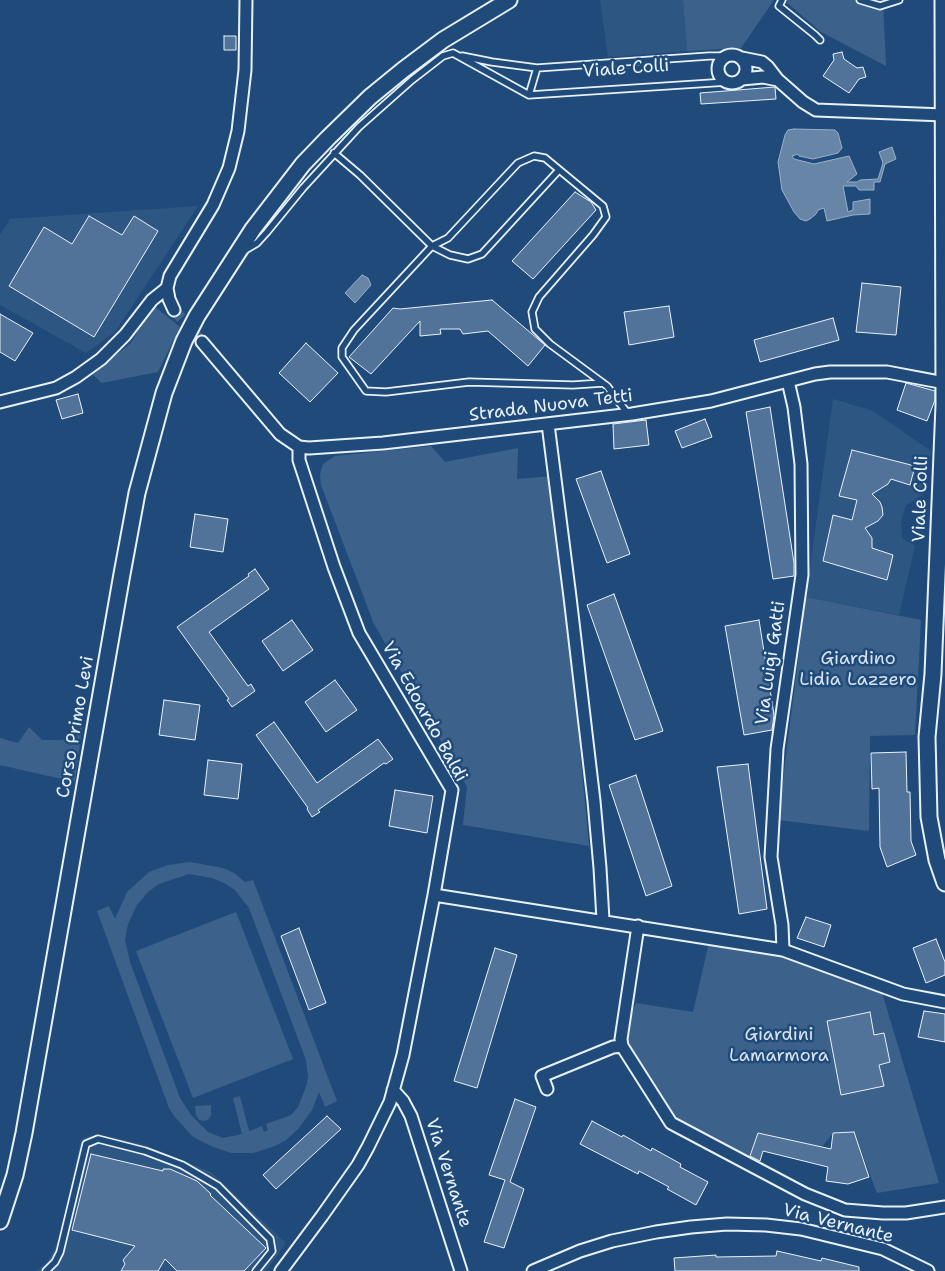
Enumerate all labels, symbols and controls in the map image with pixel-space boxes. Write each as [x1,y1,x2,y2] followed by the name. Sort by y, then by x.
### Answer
[582,55,670,83] street label: Viale Colli
[468,385,634,427] street label: Strada Nuova Tetti
[909,455,933,543] street label: Viale Colli
[752,599,790,727] street label: Via Luigi Gatti
[376,638,472,786] street label: Via Edoardo Baldi
[799,648,917,691] park label: Giardino Lidia Lazzero
[53,654,99,800] street label: Corso Primo Levi
[729,1024,829,1066] park label: Giardini Lamarmora
[420,1116,476,1230] street label: Via Vernante
[780,1200,896,1248] street label: Via Vernante

